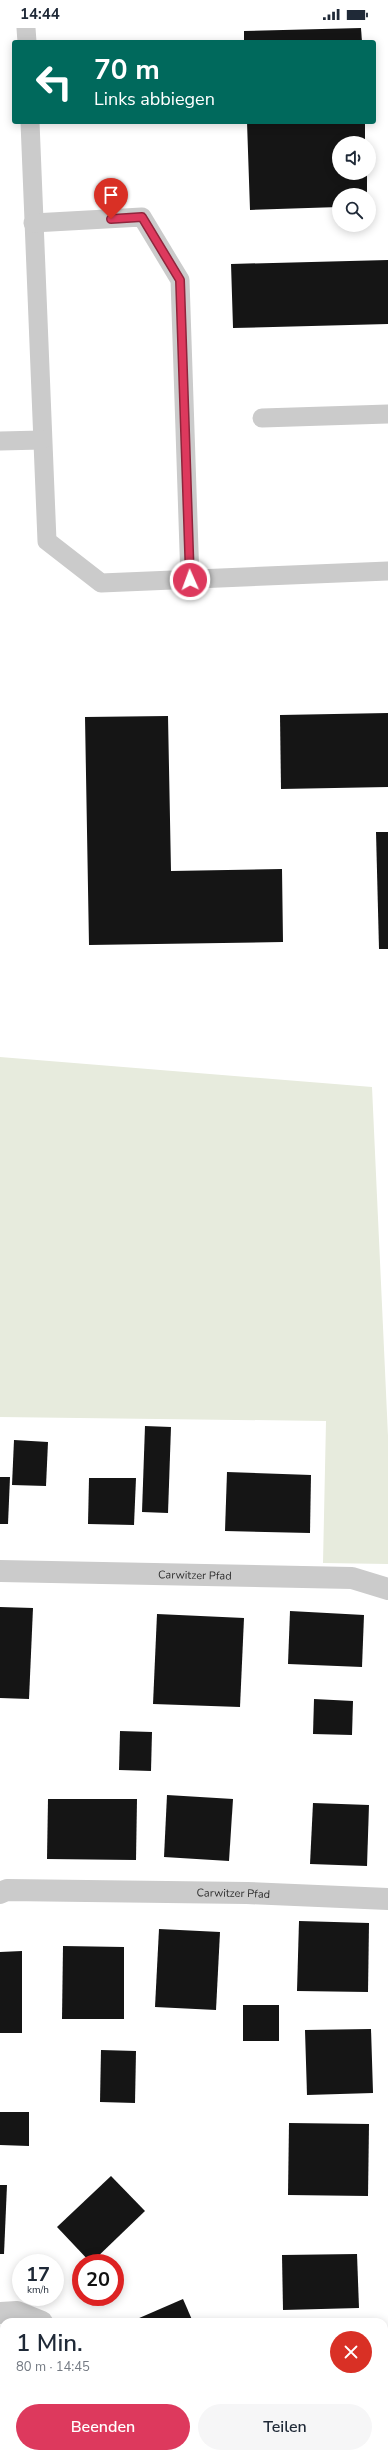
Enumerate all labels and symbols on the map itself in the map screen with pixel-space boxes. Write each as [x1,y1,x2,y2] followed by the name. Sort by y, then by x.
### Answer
[94,178,128,219] pin
[169,559,211,601] position arrow
[158,1567,232,1583] street label: Carwitzer Pfad
[197,1885,270,1901] street label: Carwitzer Pfad
[72,2254,124,2306] speed limit sign: 20

